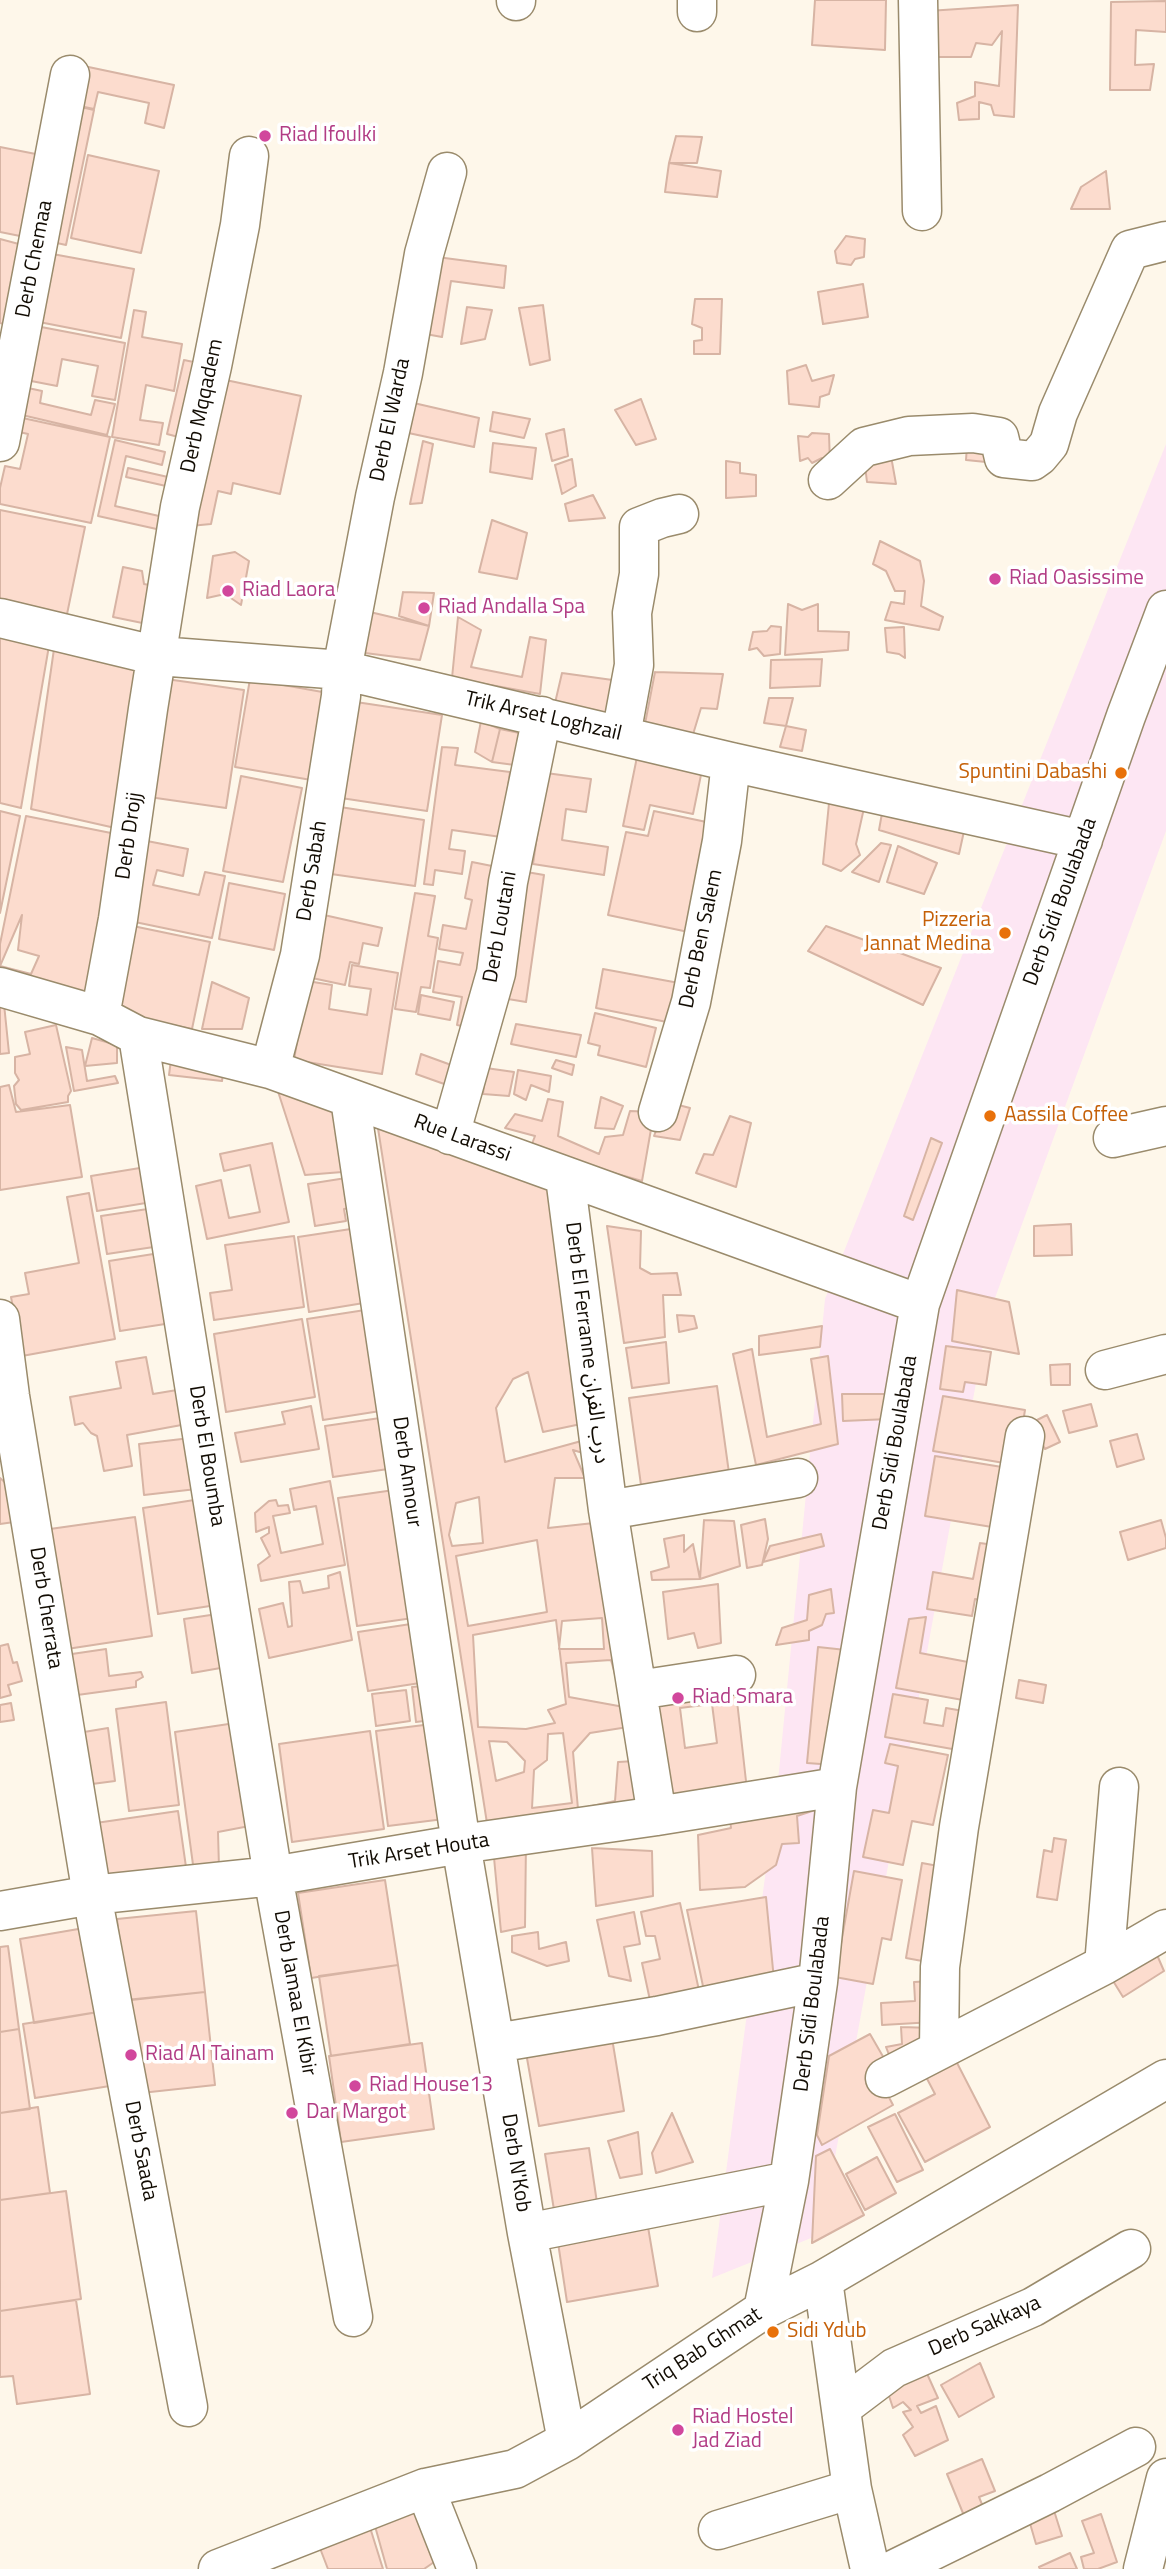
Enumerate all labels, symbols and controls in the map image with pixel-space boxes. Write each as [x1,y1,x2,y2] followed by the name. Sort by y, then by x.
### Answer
[279,123,376,149] place label: Riad Ifoulki
[257,128,273,144] marker: Riad Ifoulki
[11,198,59,320] street label: Derb Chemaa
[176,337,230,475] street label: Derb Mqqadem
[366,356,416,484] street label: Derb El Warda
[1009,566,1144,592] place label: Riad Oasissime
[987,571,1003,587] marker: Riad Oasissime
[242,578,335,604] place label: Riad Laora
[220,583,236,599] marker: Riad Laora
[438,595,585,621] place label: Riad Andalla Spa
[416,600,432,616] marker: Riad Andalla Spa
[462,687,624,747] street label: Trik Arset Loghzail
[958,760,1107,786] place label: Spuntini Dabashi
[1113,765,1129,781] marker: Spuntini Dabashi
[111,791,149,881] street label: Derb Drojj
[1019,814,1103,990] street label: Derb Sidi Boulabada
[293,819,333,923] street label: Derb Sabah
[675,867,729,1011] street label: Derb Ben Salem
[479,869,523,985] street label: Derb Loutani
[864,908,991,958] place label: Pizzeria Jannat Medina
[997,925,1013,941] marker: Pizzeria Jannat Medina
[1004,1103,1128,1129] place label: Aassila Coffee
[982,1108,998,1124] marker: Aassila Coffee
[410,1110,514,1168] street label: Rue Larassi
[559,1221,613,1465] street label: Derb El Ferranne درب الفران
[868,1354,924,1532] street label: Derb Sidi Boulabada
[182,1384,230,1528] street label: Derb El Boumba
[386,1415,426,1529] street label: Derb Annour
[23,1545,67,1671] street label: Derb Cherrata
[692,1685,793,1711] place label: Riad Smara
[670,1690,686,1706] marker: Riad Smara
[347,1828,491,1876] street label: Trik Arset Houta
[267,1908,321,2078] street label: Derb Jamaa El Kibir
[790,1915,836,2093] street label: Derb Sidi Boulabada
[145,2042,274,2068] place label: Riad Al Tainam
[123,2047,139,2063] marker: Riad Al Tainam
[369,2073,493,2099] place label: Riad House13
[347,2078,363,2094] marker: Riad House13
[118,2099,162,2203] street label: Derb Saada
[306,2100,406,2126] place label: Dar Margot
[284,2105,300,2121] marker: Dar Margot
[495,2112,535,2214] street label: Derb N'Kob
[925,2291,1045,2363] street label: Derb Sakkaya
[639,2303,767,2397] street label: Triq Bab Ghmat
[787,2319,866,2345] place label: Sidi Ydub
[765,2324,781,2340] marker: Sidi Ydub
[692,2405,794,2455] place label: Riad Hostel Jad Ziad
[670,2422,686,2438] marker: Riad Hostel Jad Ziad

